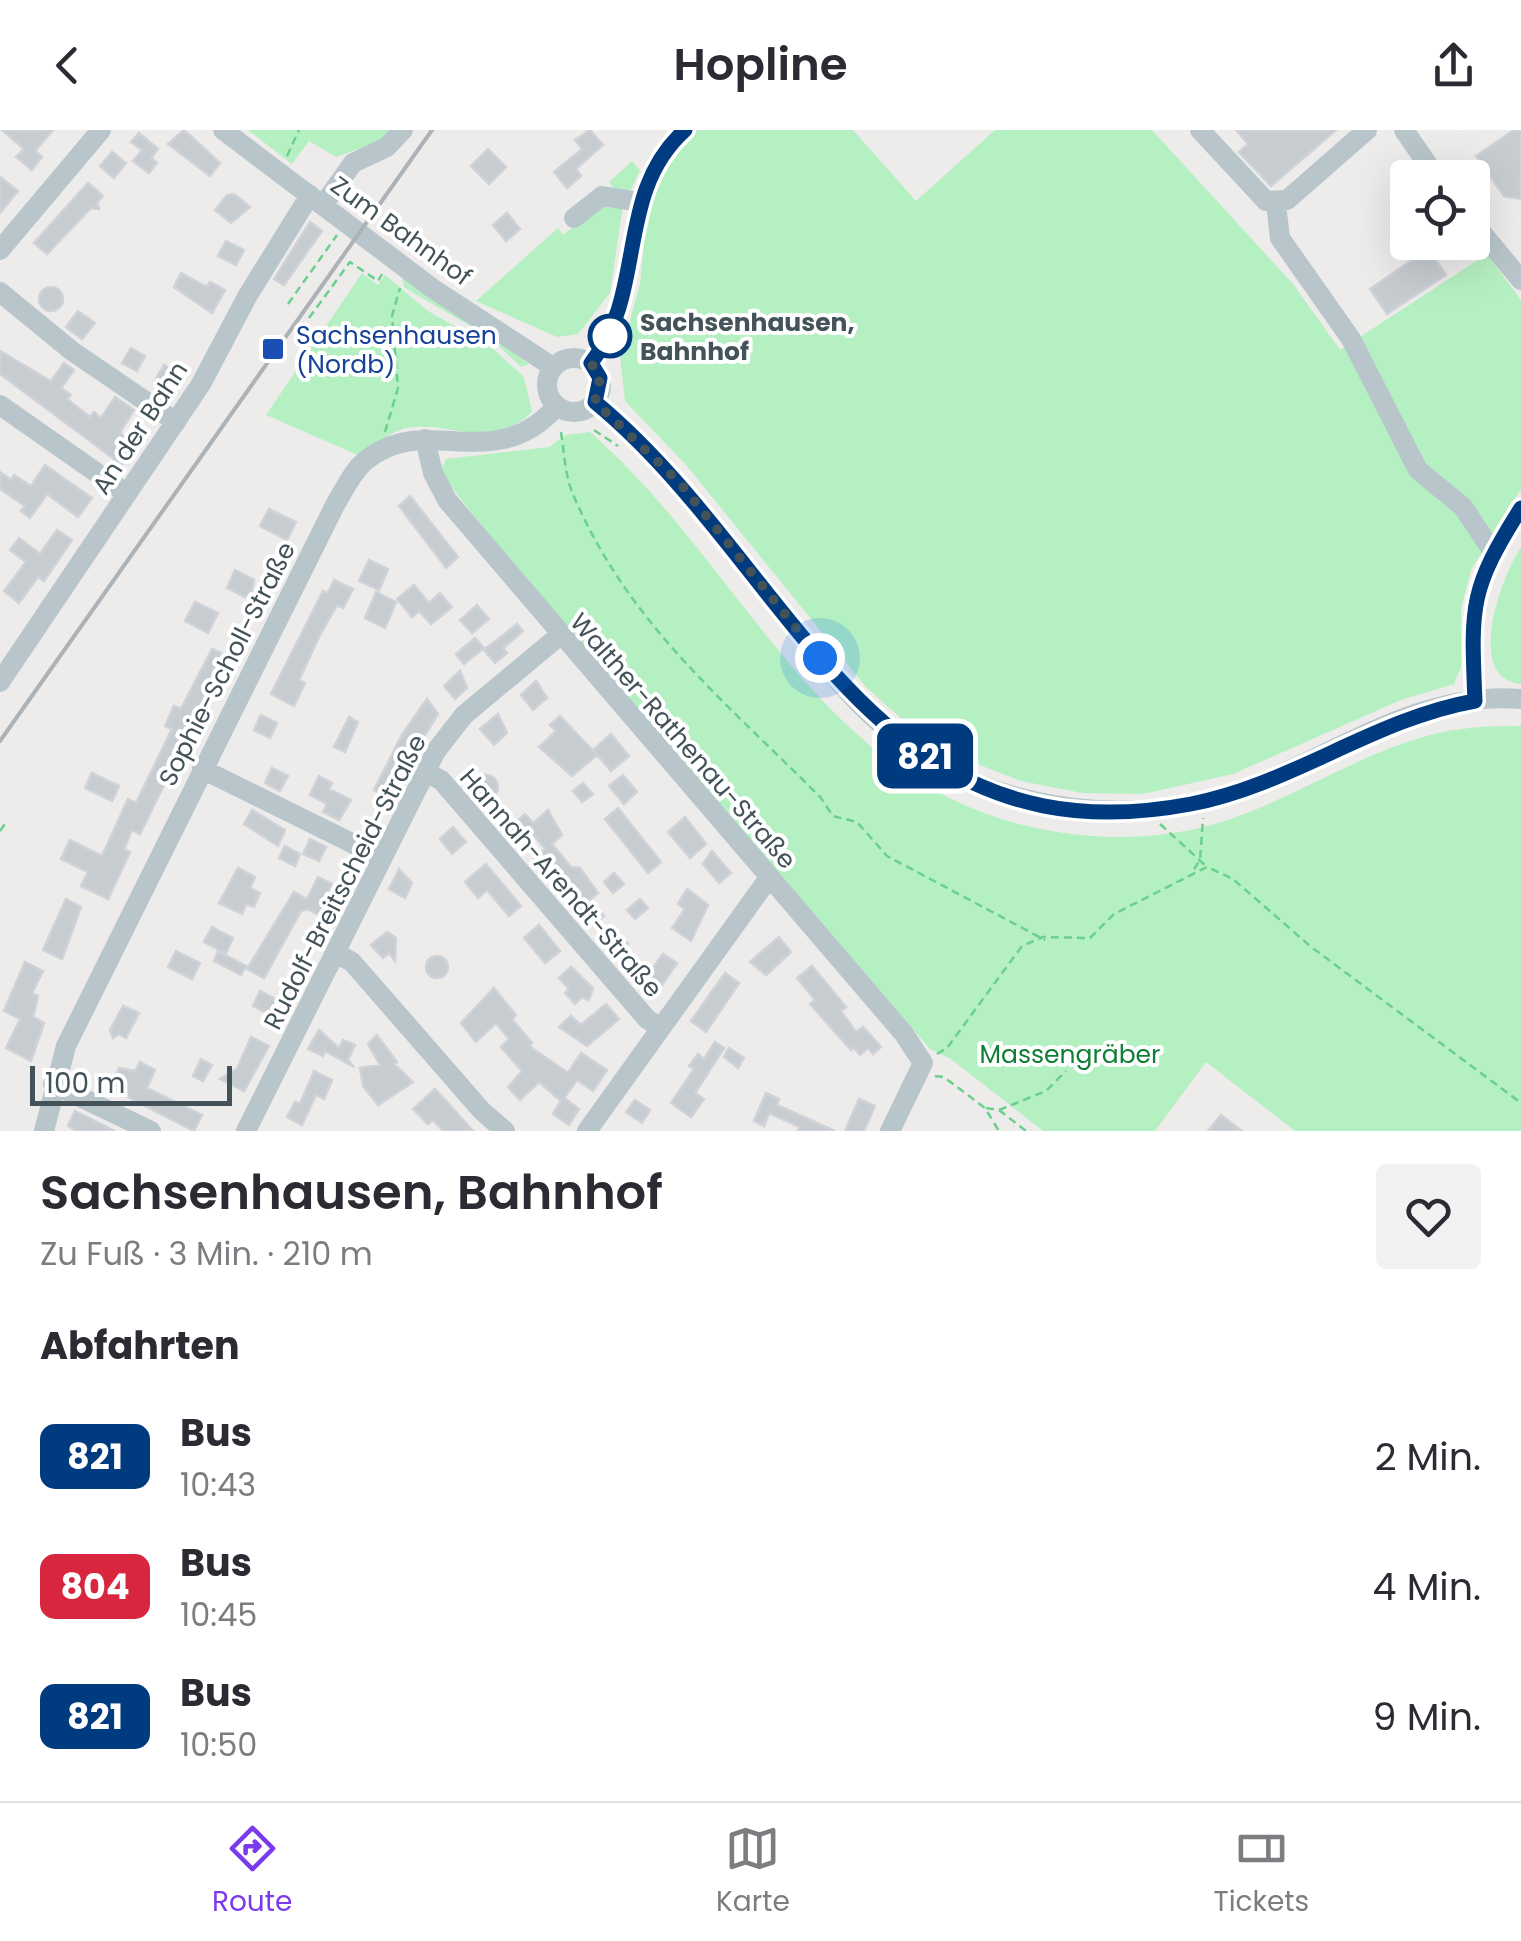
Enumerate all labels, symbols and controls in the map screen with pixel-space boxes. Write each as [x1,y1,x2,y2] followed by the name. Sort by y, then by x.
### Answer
[673,33,848,96] text: Hopline
[40,38,95,93] icon: back
[1426,38,1481,93] icon: share
[1390,160,1490,260] map controls
[1390,160,1490,260] button: locate
[323,168,479,294] street label: Zum Bahnhof
[640,305,855,369] place label: Sachsenhausen, Bahnhof
[589,315,631,357] marker: Sachsenhausen, Bahnhof
[296,318,497,382] place label: Sachsenhausen (Nordb)
[260,336,286,362] marker: Sachsenhausen (Nordb)
[84,355,196,501] street label: An der Bahn
[150,536,304,792] street label: Sophie-Scholl-Straße
[562,605,804,877] street label: Walther-Rathenau-Straße
[795,633,845,683] your location
[868,724,982,788] line badge: 821
[255,728,435,1036] street label: Rudolf-Breitscheid-Straße
[897,732,953,781] text: 821
[452,761,670,1005] street label: Hannah-Arendt-Straße
[980,1037,1160,1072] park label: Massengräber
[30,1061,232,1106] scale bar
[45,1064,125,1103] text: 100 m
[40,1159,663,1226] text: Sachsenhausen, Bahnhof
[1376,1164,1481,1269] button: heart
[40,1231,373,1276] text: Zu Fuß · 3 Min. · 210 m
[40,1319,240,1372] text: Abfahrten
[180,1406,252,1459] text: Bus
[1375,1430,1481,1483] text: 2 Min.
[67,1432,123,1481] text: 821
[180,1462,256,1507] text: 10:43
[180,1536,252,1589] text: Bus
[1373,1560,1481,1613] text: 4 Min.
[60,1562,130,1611] text: 804
[180,1592,257,1637] text: 10:45
[180,1666,252,1719] text: Bus
[1373,1690,1481,1743] text: 9 Min.
[67,1692,123,1741] text: 821
[180,1722,257,1767] text: 10:50
[212,1821,292,1923] tab: Route
[716,1821,790,1923] tab: Karte
[1214,1821,1309,1923] tab: Tickets

